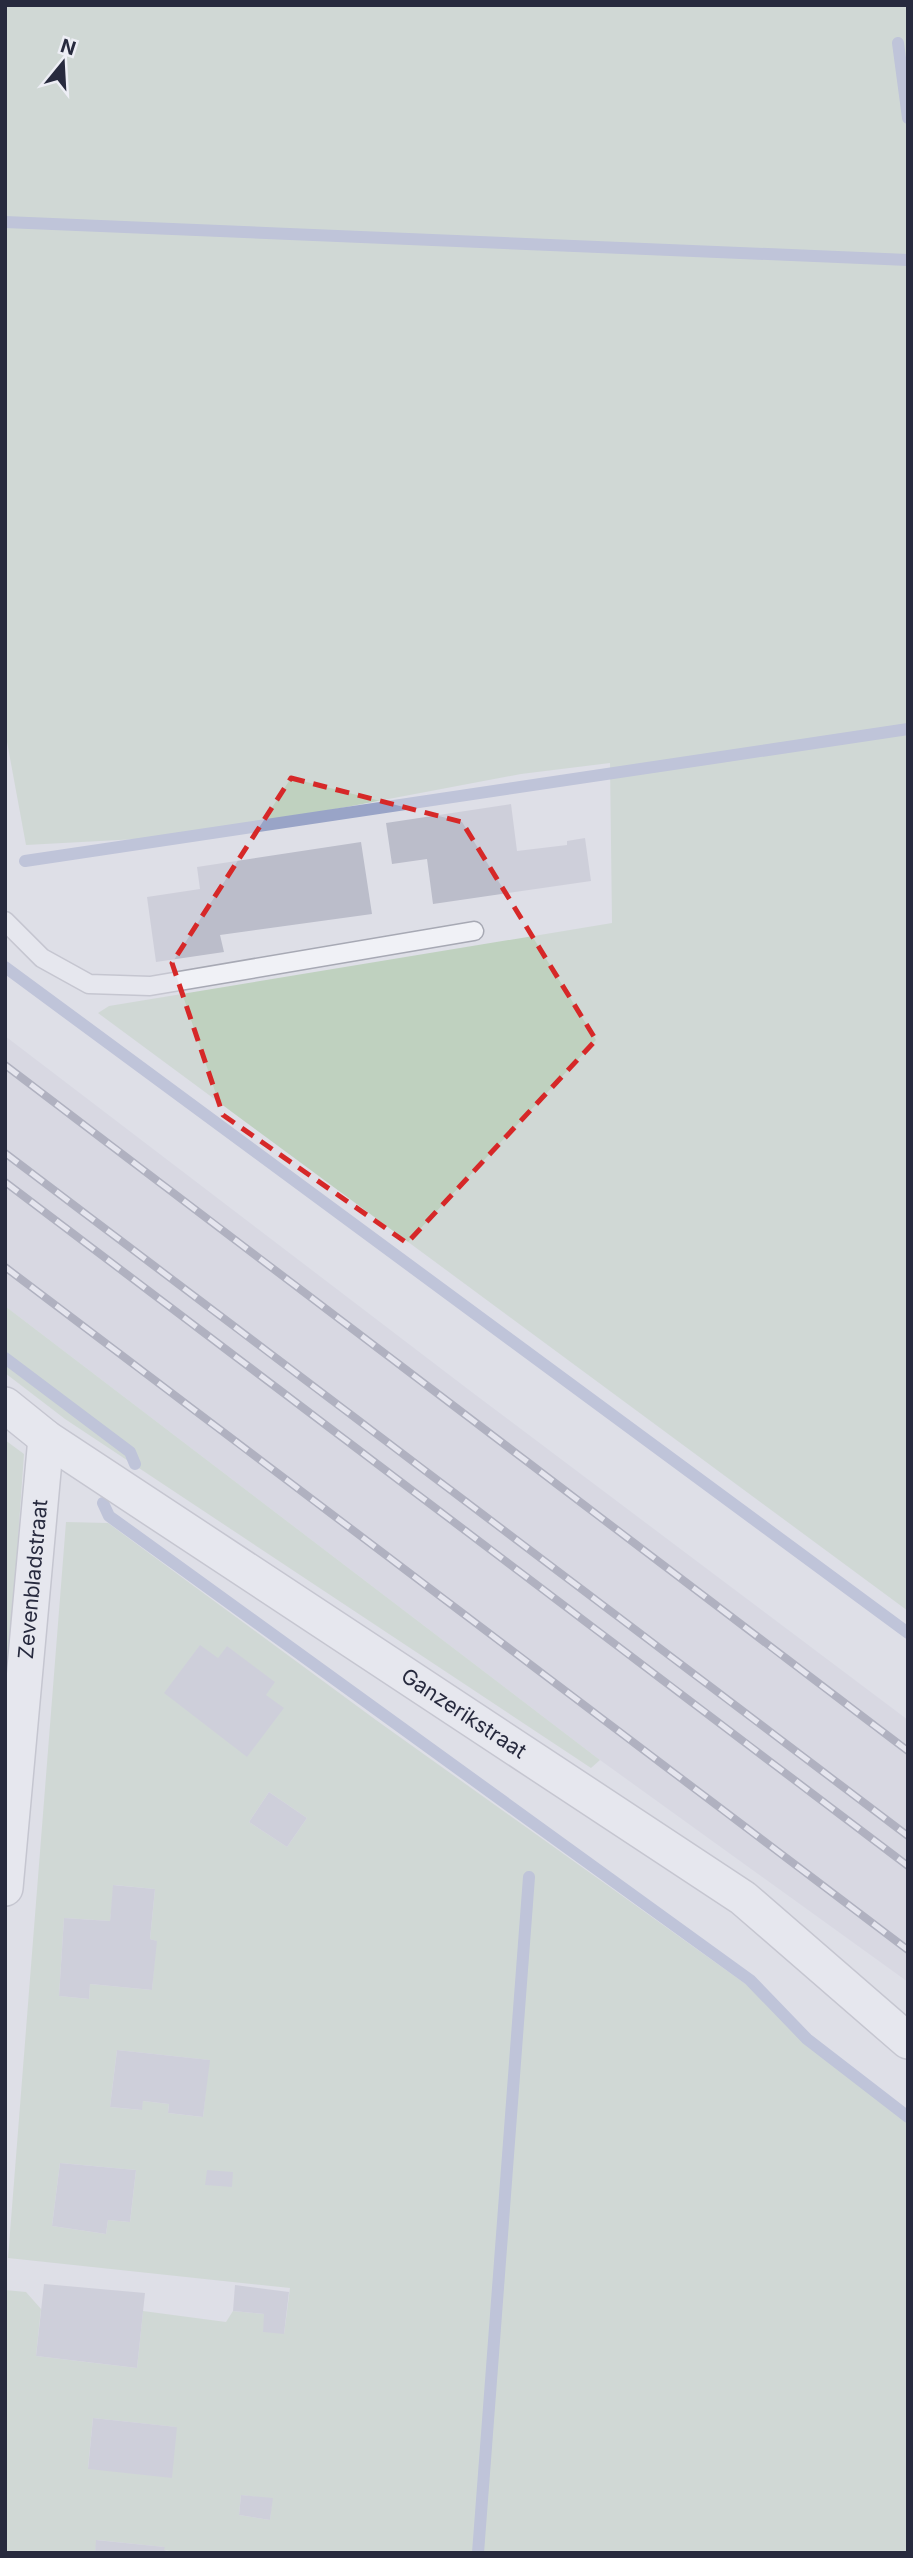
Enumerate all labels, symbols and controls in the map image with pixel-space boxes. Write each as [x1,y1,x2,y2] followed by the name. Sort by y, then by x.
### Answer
[28,28,98,98] north arrow
[58,34,79,60] text: N
[13,1498,52,1660] street label: Zevenbladstraat
[397,1663,531,1764] street label: Ganzerikstraat

